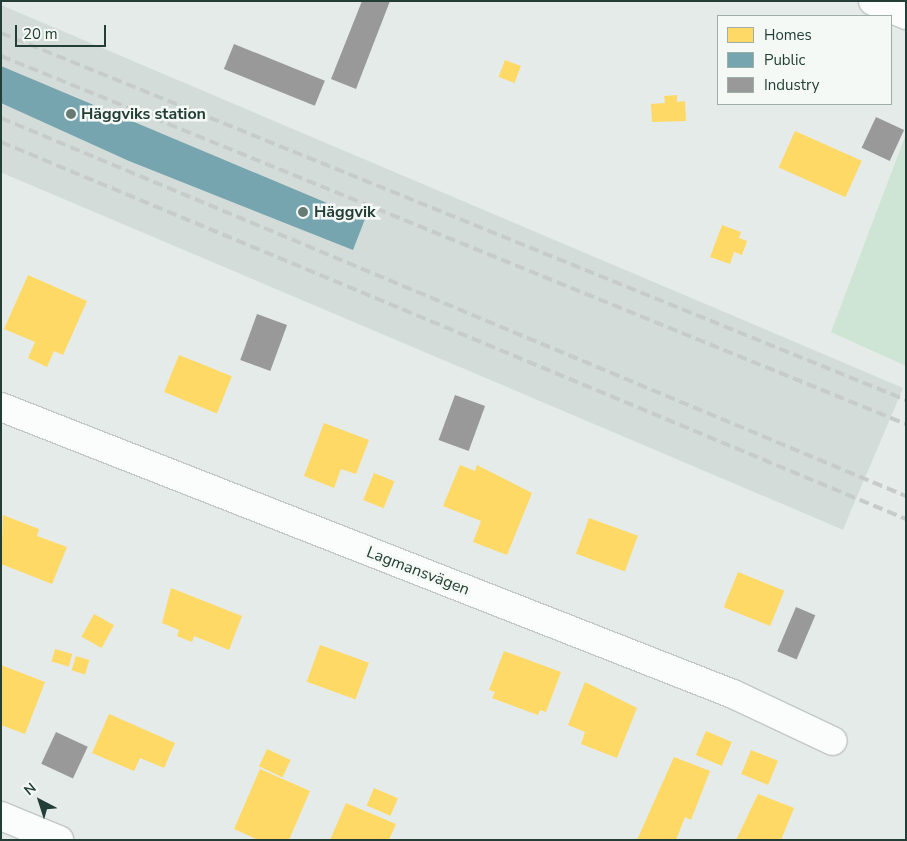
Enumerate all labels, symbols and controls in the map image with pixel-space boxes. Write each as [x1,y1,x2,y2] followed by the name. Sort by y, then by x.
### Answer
[18,15,109,47] scale bar
[717,15,892,105] legend
[23,24,58,44] text: 20 m
[764,25,812,45] text: Homes
[764,50,805,70] text: Public
[764,75,819,95] text: Industry
[81,104,206,124] place label: Häggviks station
[65,108,77,120] marker: Häggviks station
[314,202,376,222] place label: Häggvik
[296,205,310,219] marker: Häggvik
[364,543,472,599] street label: Lagmansvägen
[15,776,65,826] north arrow
[20,778,40,800] text: N

